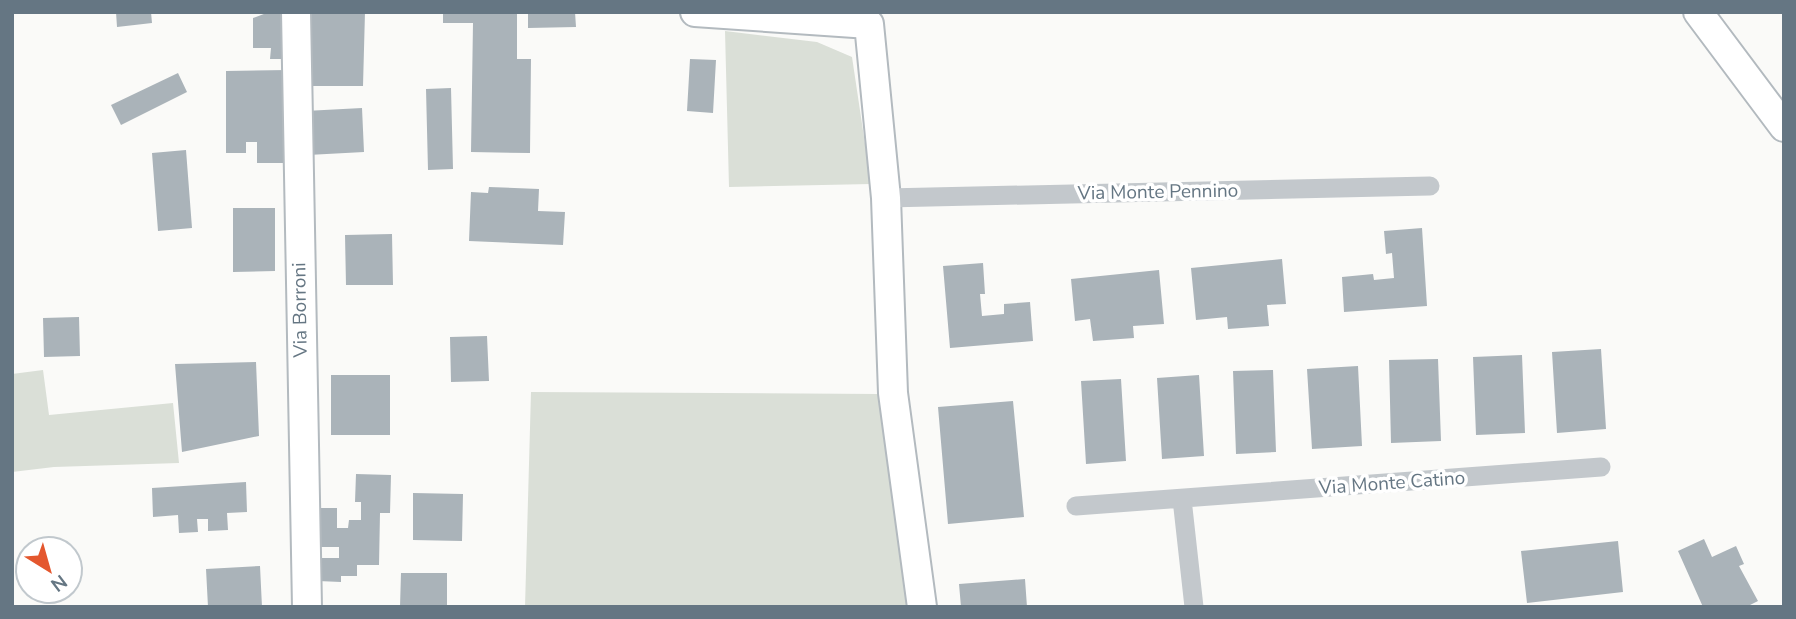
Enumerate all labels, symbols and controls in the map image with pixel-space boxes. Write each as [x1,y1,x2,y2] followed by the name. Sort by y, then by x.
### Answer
[1076,178,1239,206] street label: Via Monte Pennino
[286,262,314,359] street label: Via Borroni
[1317,465,1466,501] street label: Via Monte Catino
[14,535,84,605] north arrow
[45,568,72,597] text: N

